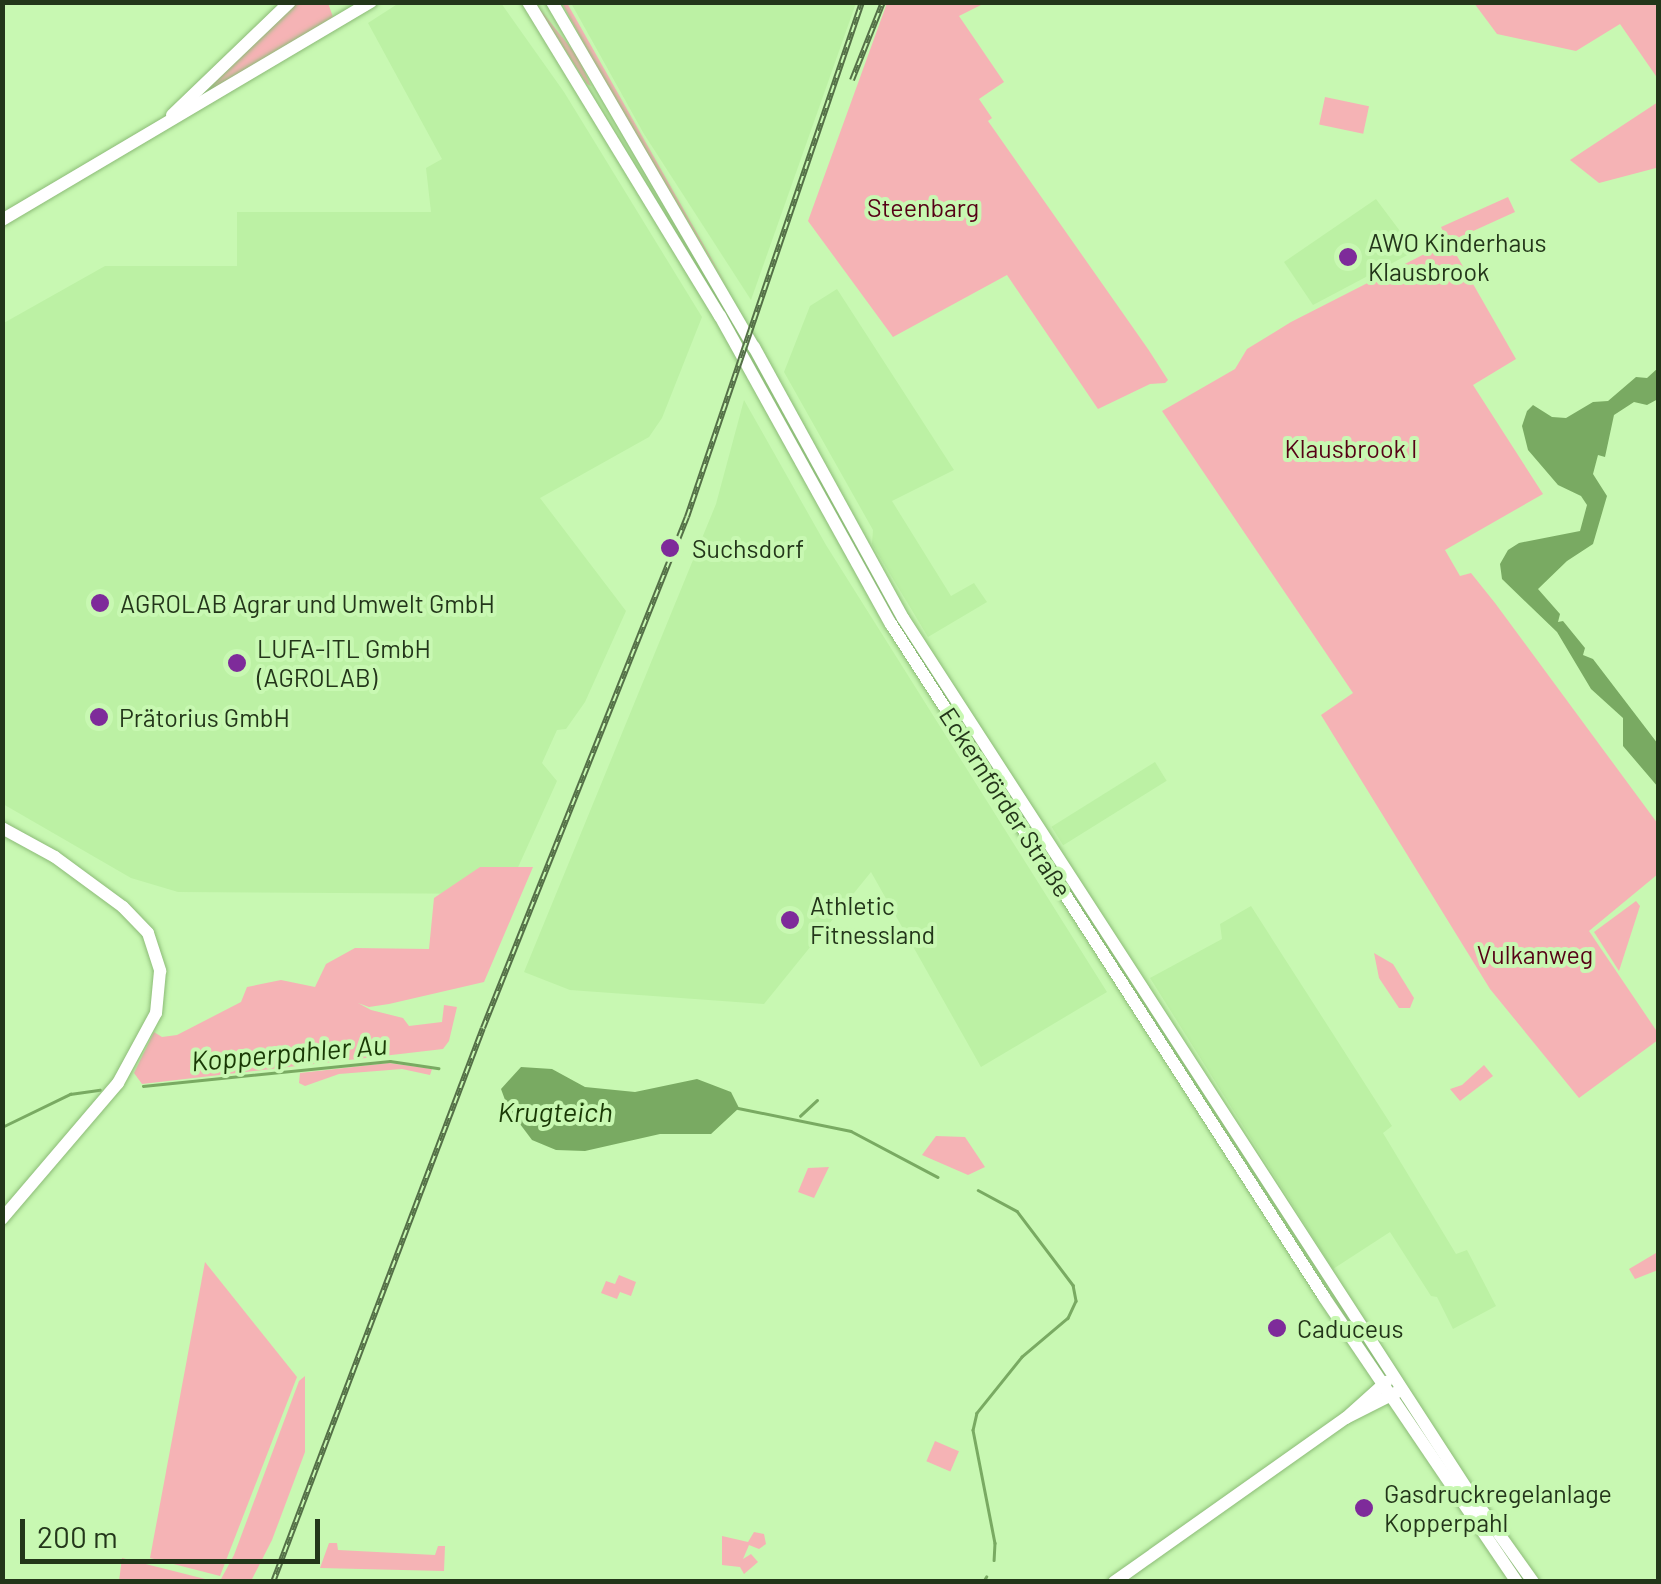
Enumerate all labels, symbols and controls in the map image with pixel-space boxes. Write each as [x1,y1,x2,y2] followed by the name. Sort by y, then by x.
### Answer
[867,192,979,222] park label: Steenbarg
[1368,228,1547,287] place label: AWO Kinderhaus Klausbrook
[1337,246,1359,268] marker: AWO Kinderhaus Klausbrook
[1284,433,1418,463] park label: Klausbrook I
[692,533,804,563] place label: Suchsdorf
[657,535,683,561] marker: Suchsdorf
[120,588,495,618] place label: AGROLAB Agrar und Umwelt GmbH
[89,592,111,614] marker: AGROLAB Agrar und Umwelt GmbH
[257,634,431,693] place label: LUFA-ITL GmbH (AGROLAB)
[226,652,248,674] marker: LUFA-ITL GmbH (AGROLAB)
[119,702,290,732] place label: Prätorius GmbH
[934,702,1078,902] street label: Eckernförder Straße
[88,706,110,728] marker: Prätorius GmbH
[810,891,935,950] place label: Athletic Fitnessland
[779,909,801,931] marker: Athletic Fitnessland
[1477,939,1593,969] park label: Vulkanweg
[190,1027,388,1077] water label: Kopperpahler Au
[497,1094,613,1128] water label: Krugteich
[1297,1313,1403,1343] place label: Caduceus
[1266,1317,1288,1339] marker: Caduceus
[1384,1479,1612,1538] place label: Gasdruckregelanlage Kopperpahl
[1353,1497,1375,1519] marker: Gasdruckregelanlage Kopperpahl
[25,1499,325,1561] scale bar
[37,1518,118,1554] text: 200 m

